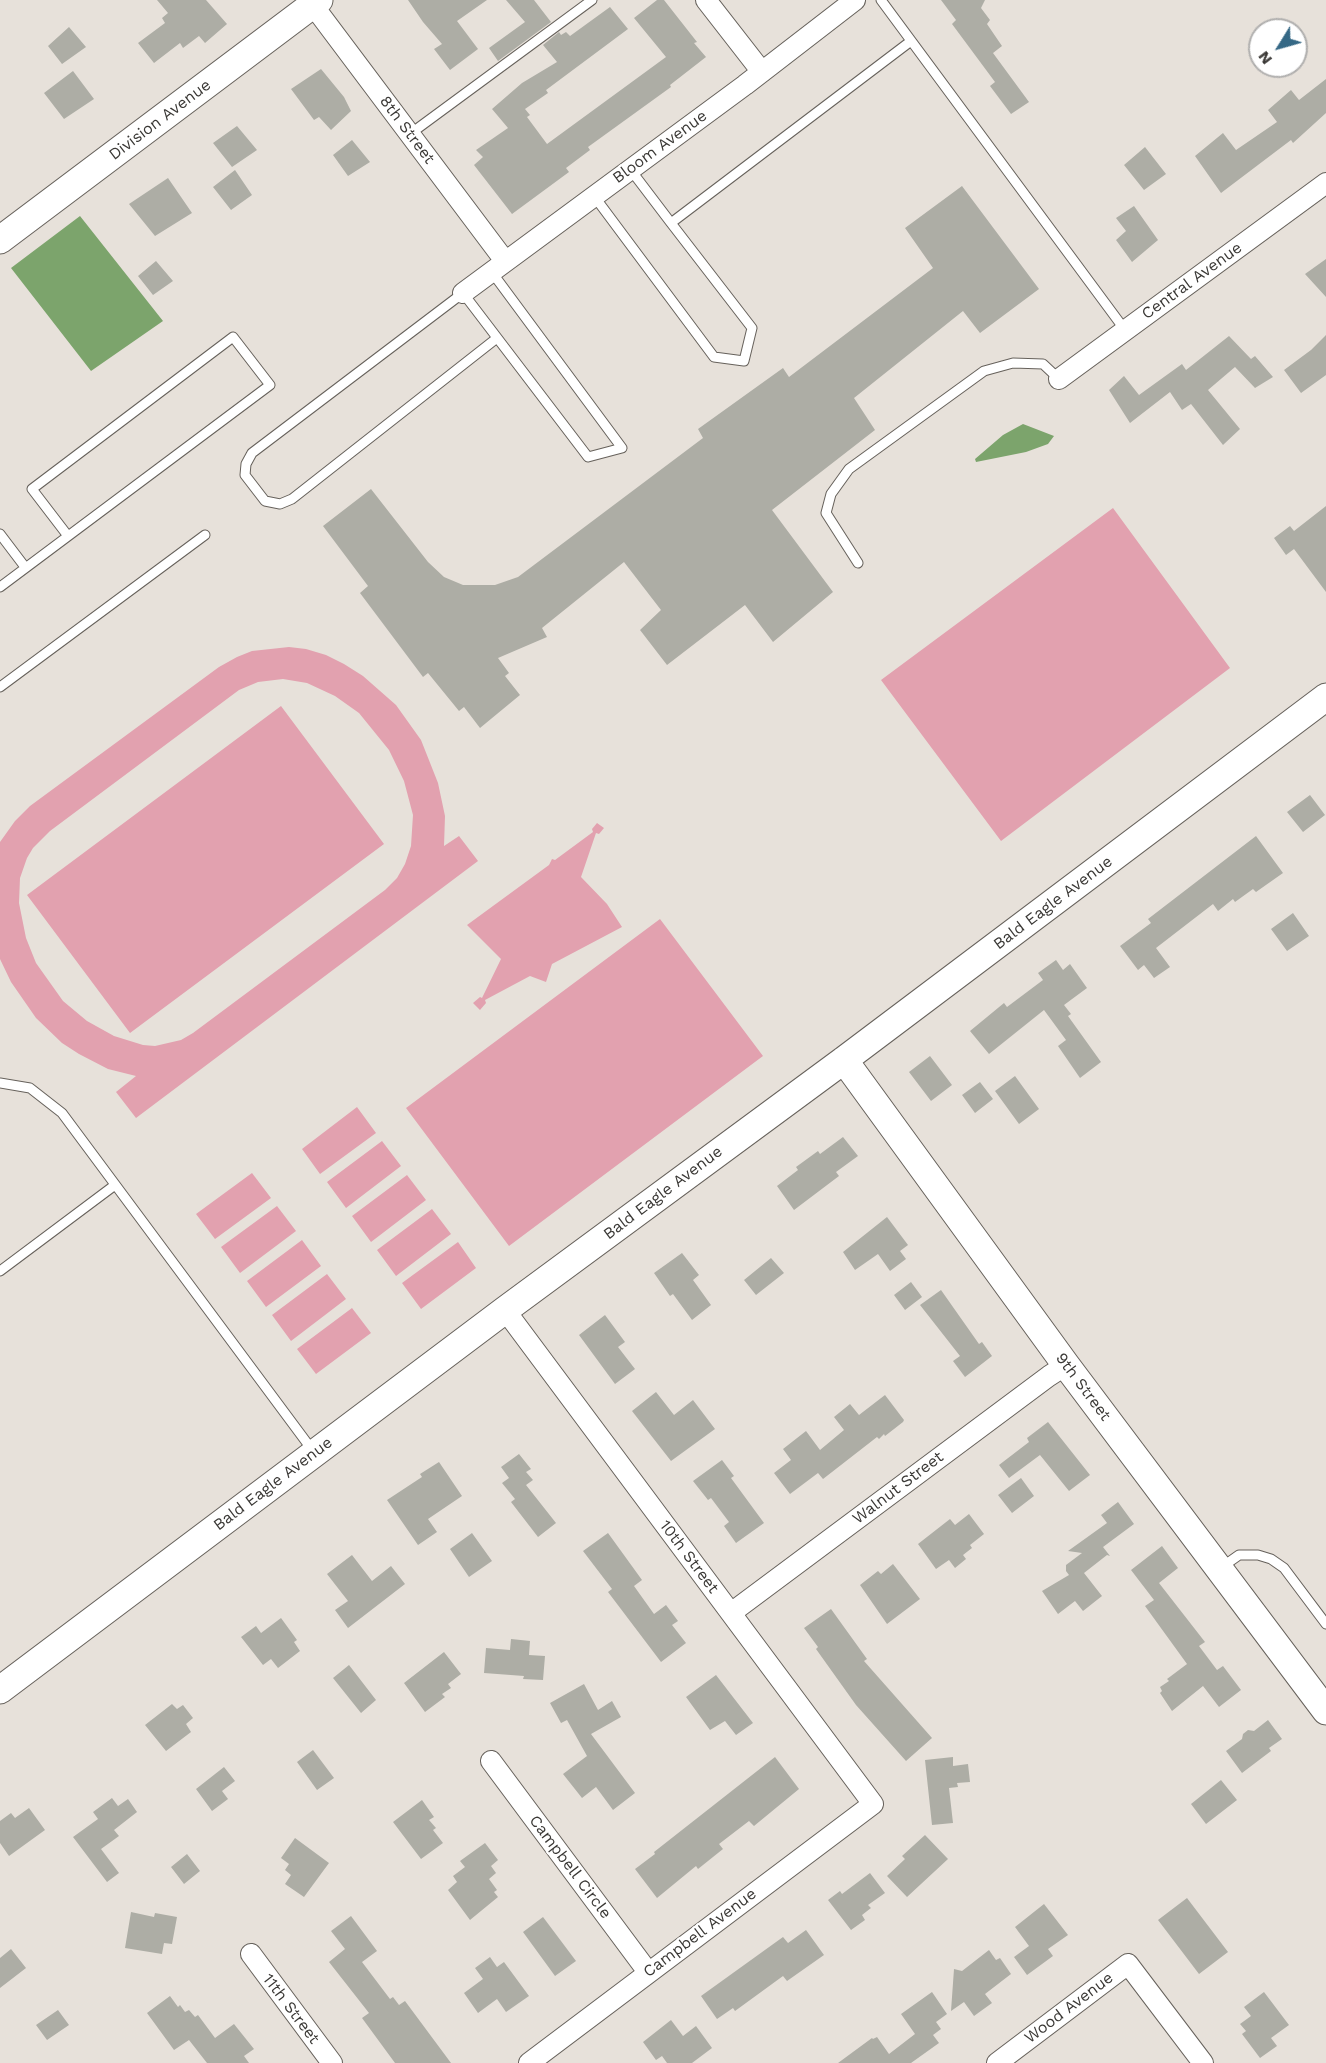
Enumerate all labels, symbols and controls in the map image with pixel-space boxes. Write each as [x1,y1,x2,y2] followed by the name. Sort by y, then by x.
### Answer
[1248,18,1308,78] north arrow
[1254,47,1276,68] text: N
[105,75,215,165] street label: Division Avenue
[375,92,439,168] street label: 8th Street
[609,106,711,188] street label: Bloom Avenue
[1138,238,1246,324] street label: Central Avenue
[990,852,1116,954] street label: Bald Eagle Avenue
[600,1142,726,1244] street label: Bald Eagle Avenue
[1051,1349,1115,1425] street label: 9th Street
[210,1433,336,1535] street label: Bald Eagle Avenue
[849,1448,947,1528] street label: Walnut Street
[655,1517,723,1597] street label: 10th Street
[525,1812,615,1922] street label: Campbell Circle
[640,1884,760,1982] street label: Campbell Avenue
[1021,1968,1117,2048] street label: Wood Avenue
[258,1970,324,2048] street label: 11th Street

